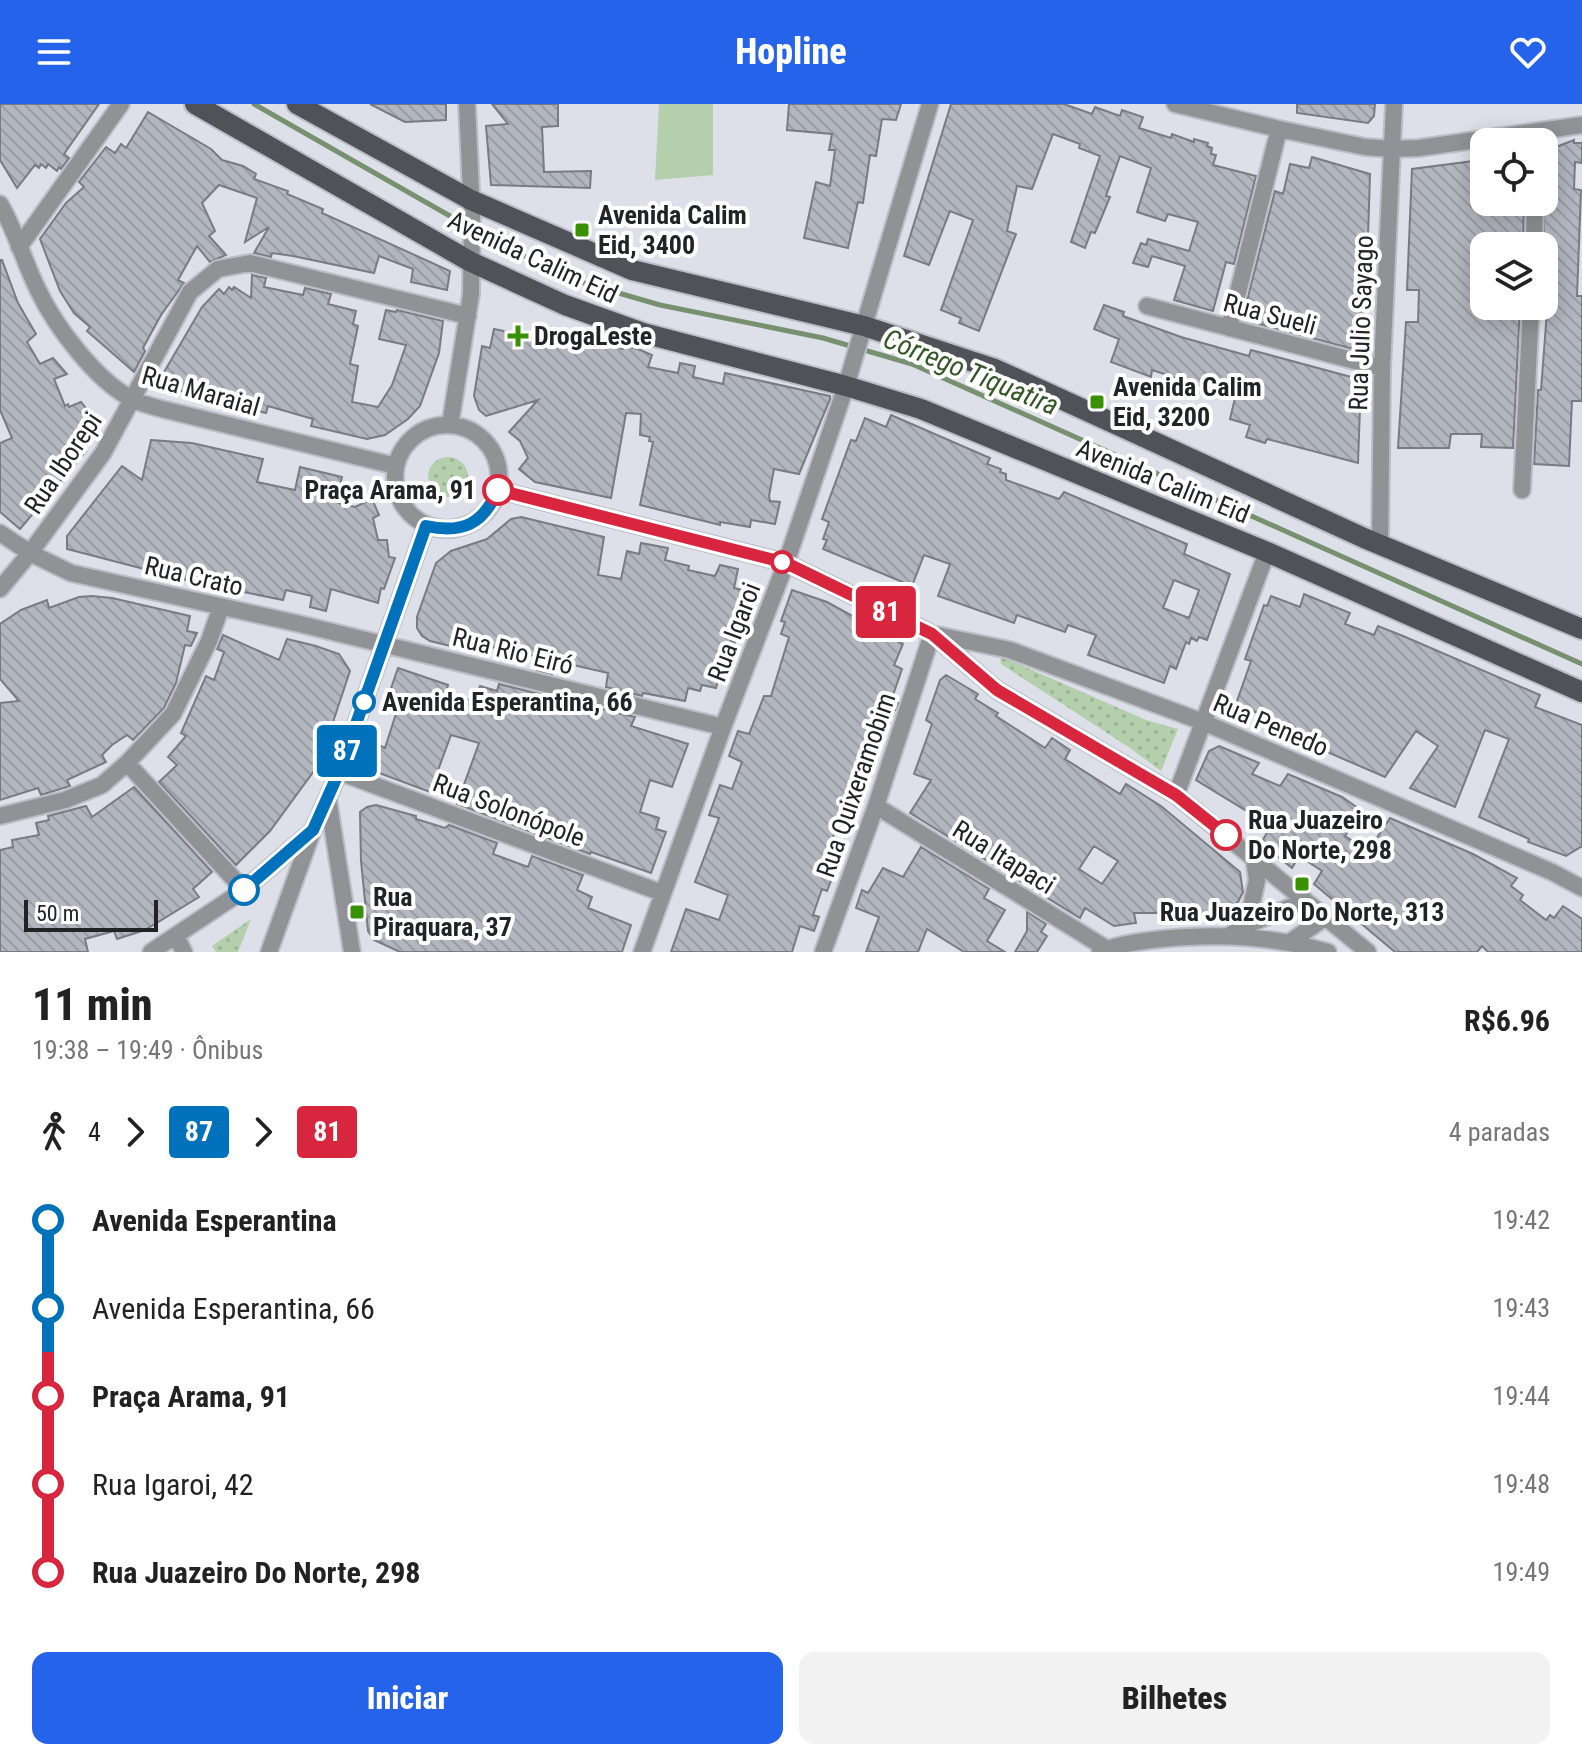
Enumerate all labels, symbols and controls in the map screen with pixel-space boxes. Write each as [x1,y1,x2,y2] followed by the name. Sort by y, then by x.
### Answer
[32,30,76,74] icon: menu
[1506,30,1550,74] icon: heart
[735,31,847,73] text: Hopline
[1470,128,1558,320] map controls
[1470,128,1558,216] button: locate
[598,200,747,260] place label: Avenida Calim Eid, 3400
[443,205,623,309] street label: Avenida Calim Eid
[573,221,591,239] marker: Avenida Calim Eid, 3400
[1470,232,1558,320] button: layers
[1343,235,1379,411] street label: Rua Julio Sayago
[1220,287,1320,341] street label: Rua Sueli
[534,321,652,351] place label: DrogaLeste
[879,322,1063,422] water label: Córrego Tiquatira
[509,327,527,345] marker: DrogaLeste
[139,360,263,422] street label: Rua Maraial
[1113,372,1262,432] place label: Avenida Calim Eid, 3200
[1088,393,1106,411] marker: Avenida Calim Eid, 3200
[18,407,108,519] street label: Rua Iborepi
[1072,433,1254,529] street label: Avenida Calim Eid
[304,475,476,505] place label: Praça Arama, 91
[483,475,513,505] marker: Praça Arama, 91
[142,550,246,602] street label: Rua Crato
[771,551,793,573] unlabelled marker
[701,578,767,686] street label: Rua Igaroi
[850,586,922,638] line badge: 81
[872,595,900,628] text: 81
[450,622,576,680] street label: Rua Rio Eiró
[382,687,633,717] place label: Avenida Esperantina, 66
[1209,687,1333,763] street label: Rua Penedo
[810,689,902,881] street label: Rua Quixeramobim
[353,691,375,713] marker: Avenida Esperantina, 66
[311,725,383,777] line badge: 87
[333,734,361,767] text: 87
[429,767,589,853] street label: Rua Solonópole
[1248,805,1392,865] place label: Rua Juazeiro Do Norte, 298
[947,814,1061,900] street label: Rua Itapaci
[1211,820,1241,850] marker: Rua Juazeiro Do Norte, 298
[229,875,259,905] unlabelled marker
[1293,875,1311,893] marker: Rua Juazeiro Do Norte, 313
[373,882,512,942] place label: Rua Piraquara, 37
[24,896,158,932] scale bar
[1160,897,1444,927] place label: Rua Juazeiro Do Norte, 313
[36,901,79,926] text: 50 m
[348,903,366,921] marker: Rua Piraquara, 37
[32,979,152,1031] text: 11 min
[1464,1003,1550,1038] text: R$6.96
[32,1035,263,1065] text: 19:38 – 19:49 · Ônibus
[32,1110,76,1154] icon: walk
[113,1110,157,1154] icon: forward
[241,1110,285,1154] icon: forward
[185,1115,213,1148] text: 87
[313,1115,341,1148] text: 81
[88,1117,101,1147] text: 4
[1449,1117,1550,1147] text: 4 paradas
[92,1203,337,1238] text: Avenida Esperantina
[1493,1205,1550,1235] text: 19:42
[92,1291,375,1326] text: Avenida Esperantina, 66
[1493,1293,1550,1323] text: 19:43
[92,1379,290,1414] text: Praça Arama, 91
[1493,1381,1550,1411] text: 19:44
[92,1467,254,1502] text: Rua Igaroi, 42
[1493,1469,1550,1499] text: 19:48
[92,1555,421,1590] text: Rua Juazeiro Do Norte, 298
[1493,1557,1550,1587] text: 19:49
[32,1652,783,1744] button: Iniciar
[799,1652,1550,1744] button: Bilhetes

